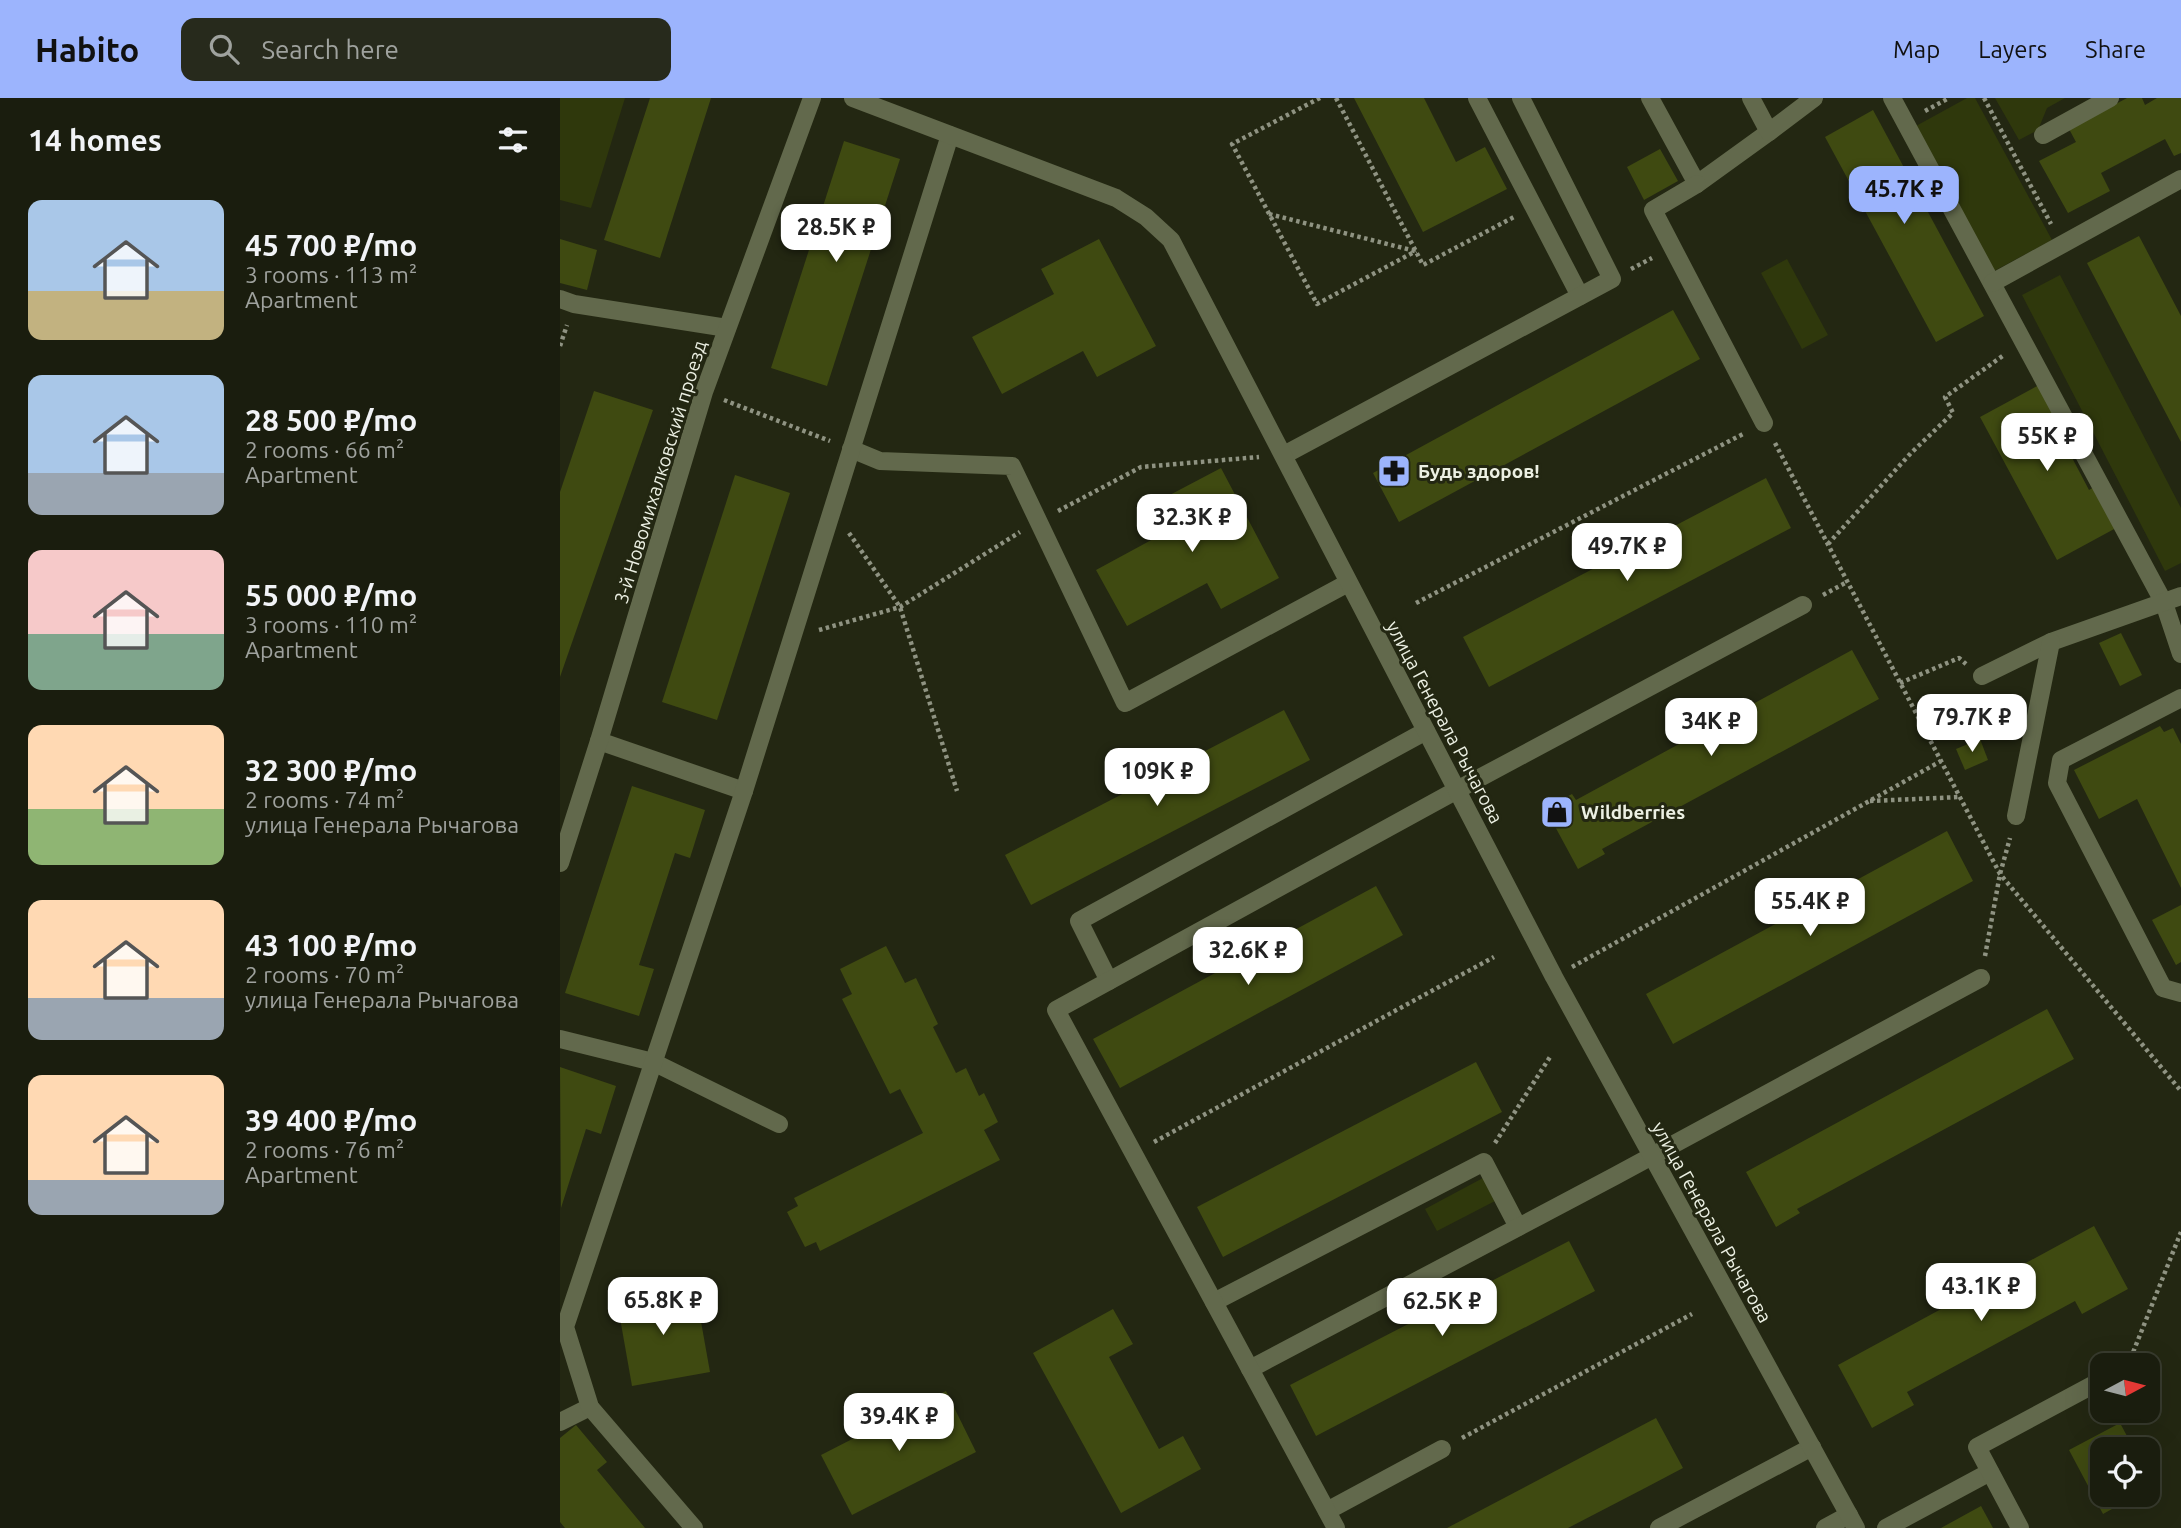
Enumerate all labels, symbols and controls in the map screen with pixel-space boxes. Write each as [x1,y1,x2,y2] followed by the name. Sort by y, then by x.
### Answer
[181,18,671,81] search box
[205,30,243,68] icon: search
[35,31,139,68] text: Habito
[261,35,399,64] text: Search here
[1893,36,1940,63] text: Map
[1978,36,2047,63] text: Layers
[2085,36,2146,63] text: Share
[494,121,532,159] icon: filters
[28,123,162,157] text: 14 homes
[1839,166,1969,226] pin: 45.7K ₽
[1865,176,1943,201] text: 45.7K ₽
[771,204,901,264] pin: 28.5K ₽
[797,214,875,239] text: 28.5K ₽
[84,228,168,312] icon: home
[245,228,417,262] text: 45 700 ₽/mo
[245,262,417,287] text: 3 rooms · 113 m²
[245,287,358,312] text: Apartment
[609,338,711,606] street label: 3-й Новомихалковский проезд
[84,403,168,487] icon: home
[245,403,417,437] text: 28 500 ₽/mo
[1998,414,2096,473] pin: 55K ₽
[2017,423,2077,448] text: 55K ₽
[245,437,404,462] text: 2 rooms · 66 m²
[1375,452,1413,490] pharmacy icon: Будь здоров!
[1418,460,1540,482] place label: Будь здоров!
[245,462,358,487] text: Apartment
[1127,494,1257,554] pin: 32.3K ₽
[1153,504,1231,529] text: 32.3K ₽
[1562,524,1692,583] pin: 49.7K ₽
[1588,533,1666,558] text: 49.7K ₽
[84,578,168,662] icon: home
[245,578,417,612] text: 55 000 ₽/mo
[245,612,417,637] text: 3 rooms · 110 m²
[1382,617,1508,827] street label: улица Генерала Рычагова
[245,637,358,662] text: Apartment
[1907,694,2037,754] pin: 79.7K ₽
[1662,698,1760,758] pin: 34K ₽
[1933,704,2011,729] text: 79.7K ₽
[1681,708,1741,733] text: 34K ₽
[1100,748,1214,808] pin: 109K ₽
[84,753,168,837] icon: home
[245,753,417,787] text: 32 300 ₽/mo
[1121,758,1193,783] text: 109K ₽
[245,787,404,812] text: 2 rooms · 74 m²
[1538,793,1576,831] shop icon: Wildberries
[1581,801,1685,823] place label: Wildberries
[245,812,519,837] text: улица Генерала Рычагова
[1745,878,1875,938] pin: 55.4K ₽
[1771,888,1849,913] text: 55.4K ₽
[84,928,168,1012] icon: home
[245,928,417,962] text: 43 100 ₽/mo
[1183,928,1313,987] pin: 32.6K ₽
[1209,937,1287,962] text: 32.6K ₽
[245,962,404,987] text: 2 rooms · 70 m²
[245,987,519,1012] text: улица Генерала Рычагова
[84,1103,168,1187] icon: home
[245,1103,417,1137] text: 39 400 ₽/mo
[1648,1118,1776,1326] street label: улица Генерала Рычагова
[245,1137,404,1162] text: 2 rooms · 76 m²
[245,1162,358,1187] text: Apartment
[1916,1264,2046,1323] pin: 43.1K ₽
[1942,1273,2020,1298] text: 43.1K ₽
[598,1278,728,1337] pin: 65.8K ₽
[1377,1278,1507,1338] pin: 62.5K ₽
[624,1287,702,1312] text: 65.8K ₽
[1403,1288,1481,1313] text: 62.5K ₽
[2090,1353,2160,1423] north arrow
[2090,1353,2160,1507] map controls
[834,1394,964,1453] pin: 39.4K ₽
[860,1403,938,1428] text: 39.4K ₽
[2090,1437,2160,1507] button: locate

